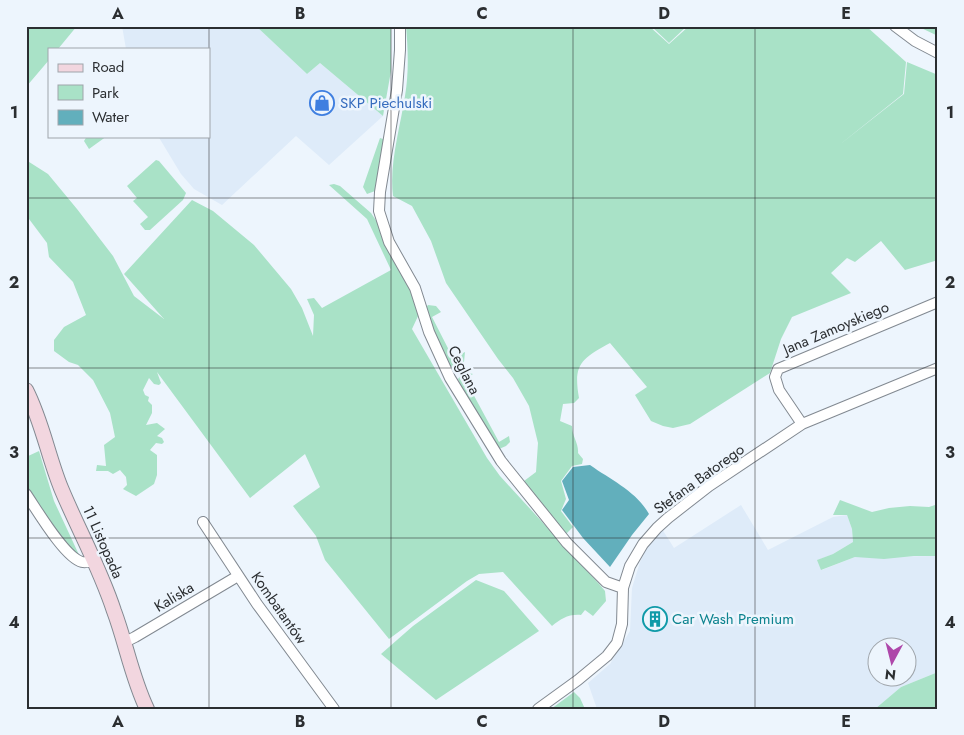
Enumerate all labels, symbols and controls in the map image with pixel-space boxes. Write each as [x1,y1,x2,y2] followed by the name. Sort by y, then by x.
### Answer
[111,2,124,25] text: A
[295,2,305,25] text: B
[476,2,488,25] text: C
[658,2,670,25] text: D
[841,2,851,25] text: E
[48,48,210,138] legend
[92,56,124,78] text: Road
[92,82,119,104] text: Park
[309,90,335,116] shop icon: SKP Piechulski
[340,92,432,114] place label: SKP Piechulski
[10,101,18,124] text: 1
[946,101,954,124] text: 1
[92,106,130,128] text: Water
[9,271,19,294] text: 2
[945,271,955,294] text: 2
[778,296,892,361] street label: Jana Zamoyskiego
[442,342,486,398] street label: Ceglana
[649,439,749,519] street label: Stefana Batorego
[9,441,19,464] text: 3
[945,441,955,464] text: 3
[77,502,129,582] street label: 11 Listopada
[246,567,313,649] street label: Kombatantów
[150,577,198,617] street label: Kaliska
[642,606,668,632] building icon: Car Wash Premium
[672,608,794,630] place label: Car Wash Premium
[8,611,20,634] text: 4
[944,611,956,634] text: 4
[866,638,916,688] north arrow
[884,664,897,686] text: N
[111,710,124,733] text: A
[295,710,305,733] text: B
[476,710,488,733] text: C
[658,710,670,733] text: D
[841,710,851,733] text: E

